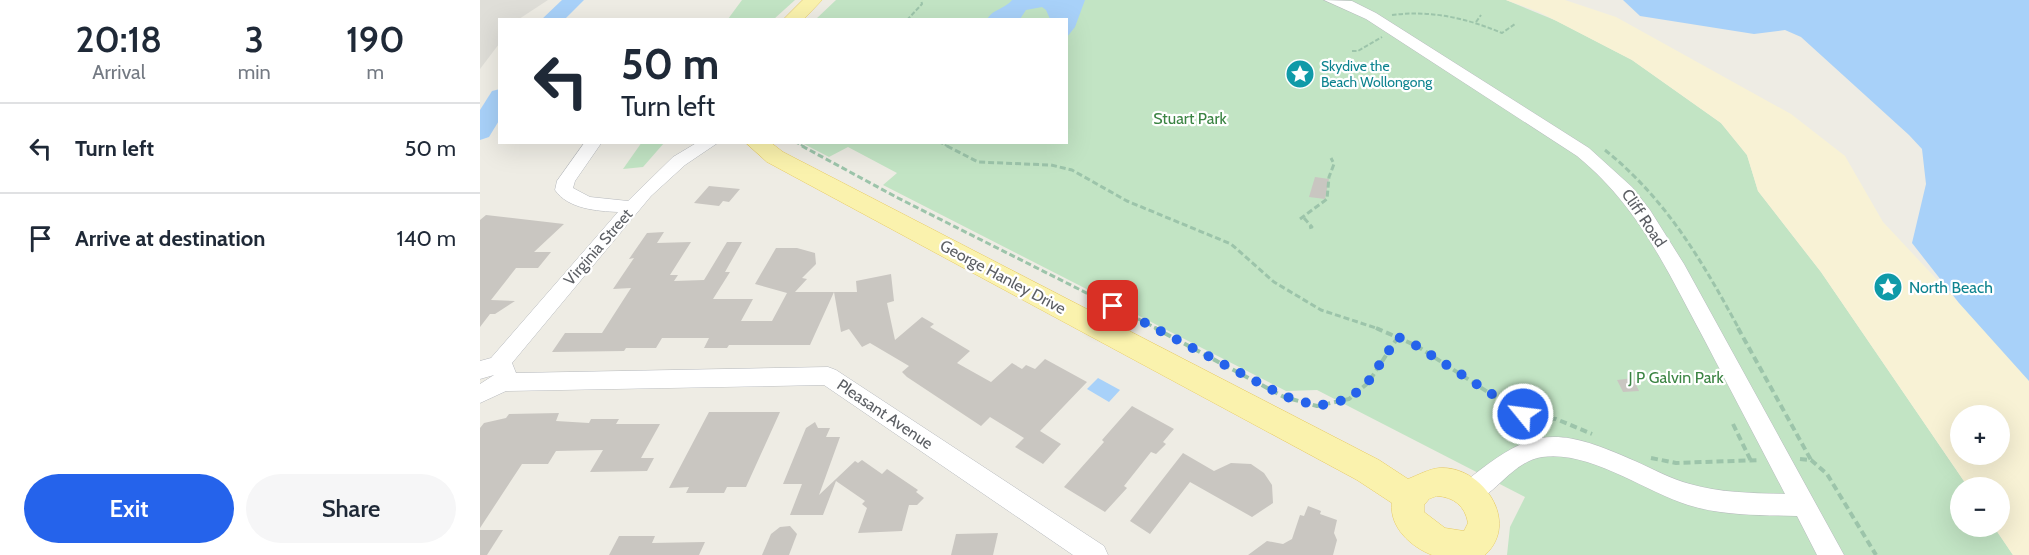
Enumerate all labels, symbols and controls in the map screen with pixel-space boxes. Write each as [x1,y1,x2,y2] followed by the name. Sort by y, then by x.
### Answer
[76,17,162,61] text: 20:18
[244,17,264,61] text: 3
[346,17,404,61] text: 190
[621,38,719,90] text: 50 m
[522,42,600,120] icon: left
[1321,57,1433,91] place label: Skydive the Beach Wollongong
[1284,58,1316,90] place icon: Skydive the Beach Wollongong
[92,60,145,84] text: Arrival
[238,60,271,84] text: min
[367,60,384,84] text: m
[621,90,715,123] text: Turn left
[1153,109,1228,128] park label: Stuart Park
[24,132,57,165] icon: left
[75,135,154,162] text: Turn left
[404,135,456,162] text: 50 m
[1618,185,1670,251] street label: Cliff Road
[560,204,637,289] street label: Virginia Street
[24,222,57,255] icon: arrive
[75,225,265,252] text: Arrive at destination
[397,225,456,252] text: 140 m
[937,236,1069,318] street label: George Hanley Drive
[1872,271,1904,303] place icon: North Beach
[1909,278,1993,297] place label: North Beach
[1087,280,1138,331] pin
[1096,289,1129,322] icon: arrive
[1627,368,1724,387] park label: J P Galvin Park
[833,375,937,453] street label: Pleasant Avenue
[1491,382,1555,446] position arrow
[1950,405,2010,537] map controls
[1950,405,2010,465] button: +
[24,474,234,543] button: Exit
[246,474,456,543] button: Share
[1950,477,2010,537] button: −

